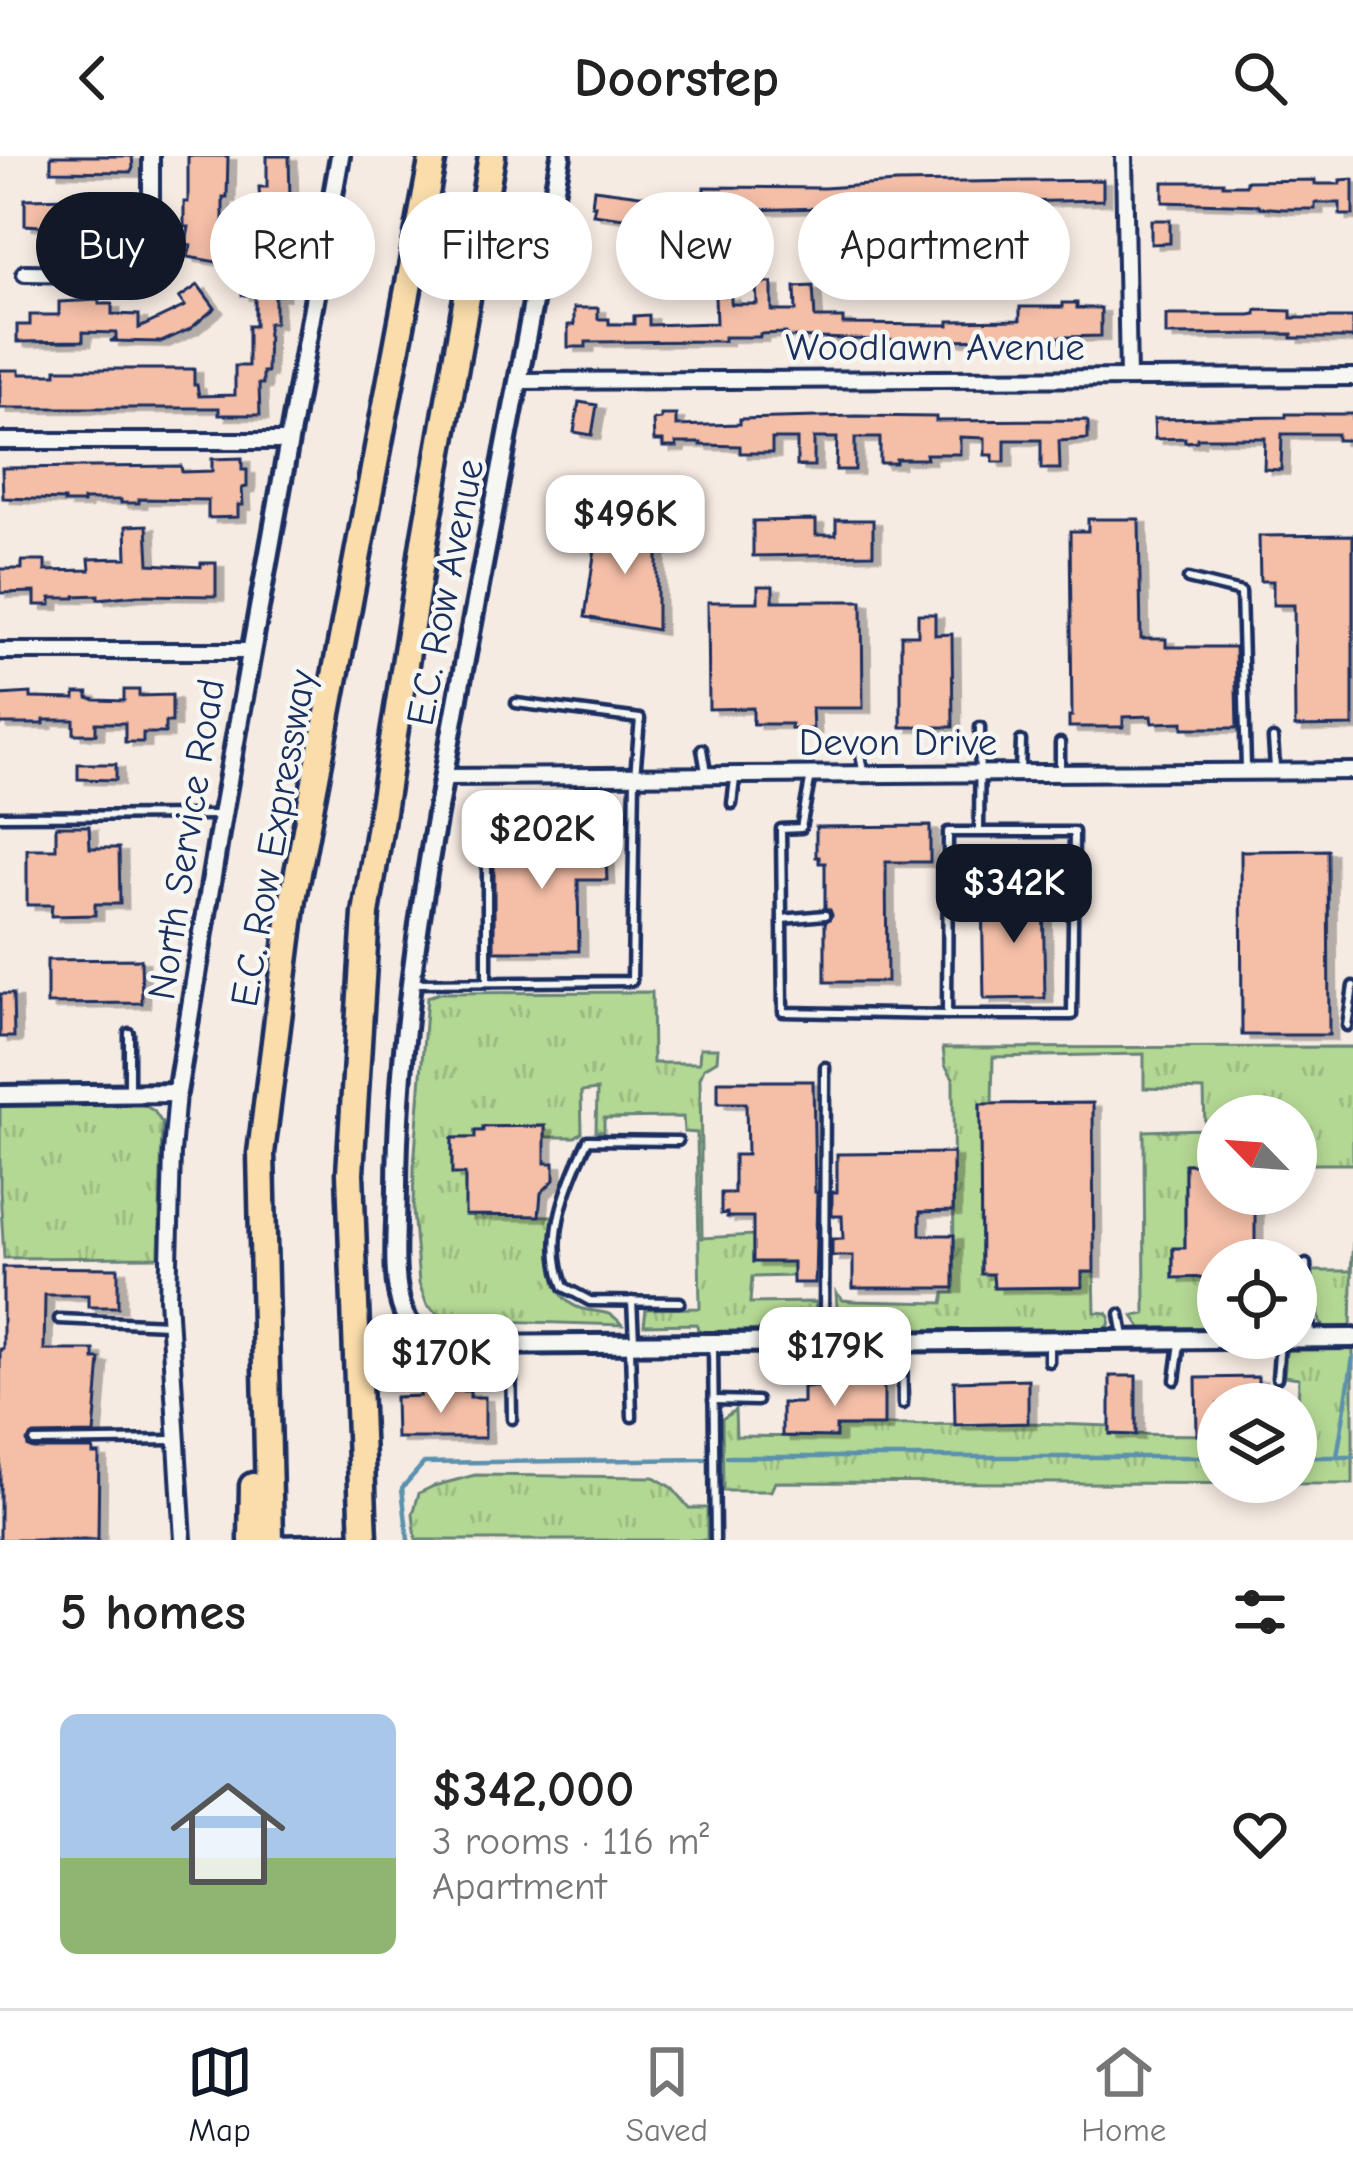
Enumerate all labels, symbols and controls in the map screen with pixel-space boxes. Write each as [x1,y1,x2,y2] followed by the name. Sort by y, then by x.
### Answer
[60,45,126,111] icon: back
[1227,45,1293,111] icon: search
[574,47,779,110] text: Doorstep
[36,192,186,300] chip: Buy
[210,192,375,300] chip: Rent
[399,192,592,300] chip: Filters
[616,192,774,300] chip: New
[798,192,1070,300] chip: Apartment
[785,325,1085,370] street label: Woodlawn Avenue
[398,455,493,729] street label: E.C. Row Avenue
[541,475,709,577] pin: $496K
[573,491,677,536] text: $496K
[222,666,325,1010] street label: E.C. Row Expressway
[139,676,234,1003] street label: North Service Road
[799,720,997,765] street label: Devon Drive
[458,790,626,892] pin: $202K
[489,806,595,851] text: $202K
[930,844,1098,946] pin: $342K
[963,860,1065,905] text: $342K
[1197,1095,1317,1215] north arrow
[1197,1095,1317,1503] map controls
[1197,1239,1317,1359] button: locate
[751,1307,919,1409] pin: $179K
[357,1314,525,1416] pin: $170K
[786,1323,884,1368] text: $179K
[391,1330,491,1375] text: $170K
[1197,1383,1317,1503] button: layers
[1227,1579,1293,1645] icon: filters
[60,1583,246,1642] text: 5 homes
[432,1760,634,1819] text: $342,000
[156,1762,300,1906] icon: home
[1227,1801,1293,1867] icon: heart
[432,1819,709,1864] text: 3 rooms · 116 m²
[432,1864,607,1909] text: Apartment
[187,2039,253,2149] tab: Map
[626,2039,708,2149] tab: Saved
[1081,2039,1166,2149] tab: Home

